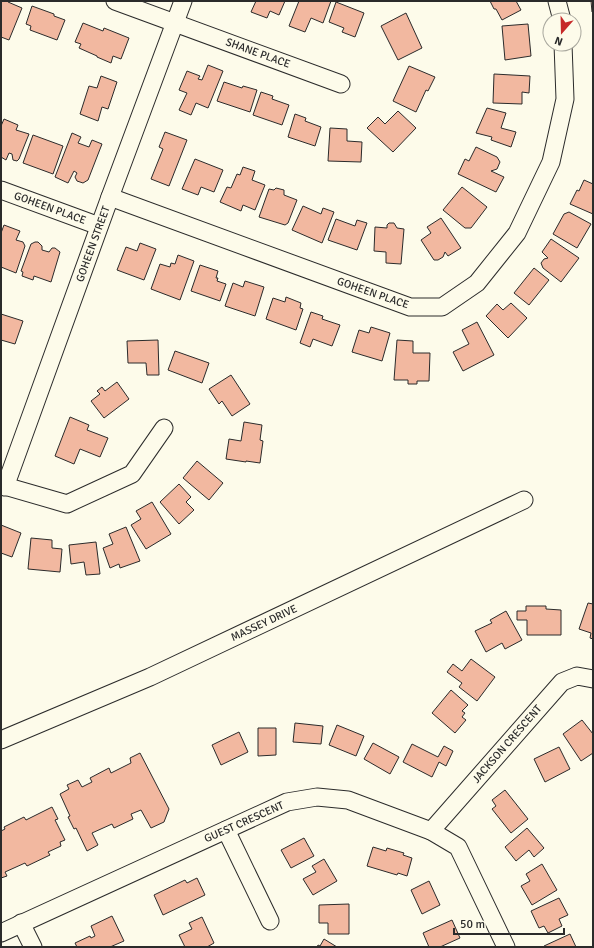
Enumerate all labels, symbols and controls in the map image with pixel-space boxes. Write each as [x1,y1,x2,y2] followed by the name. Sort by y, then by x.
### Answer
[542,12,582,52] north arrow
[553,34,565,48] text: N
[224,35,292,71] street label: SHANE PLACE
[12,189,88,227] street label: GOHEEN PLACE
[73,204,113,284] street label: GOHEEN STREET
[335,275,411,311] street label: GOHEEN PLACE
[229,602,299,644] street label: MASSEY DRIVE
[470,702,545,786] street label: JACKSON CRESCENT
[202,798,286,845] street label: GUEST CRESCENT
[454,910,564,936] scale bar
[460,917,485,932] text: 50 m

